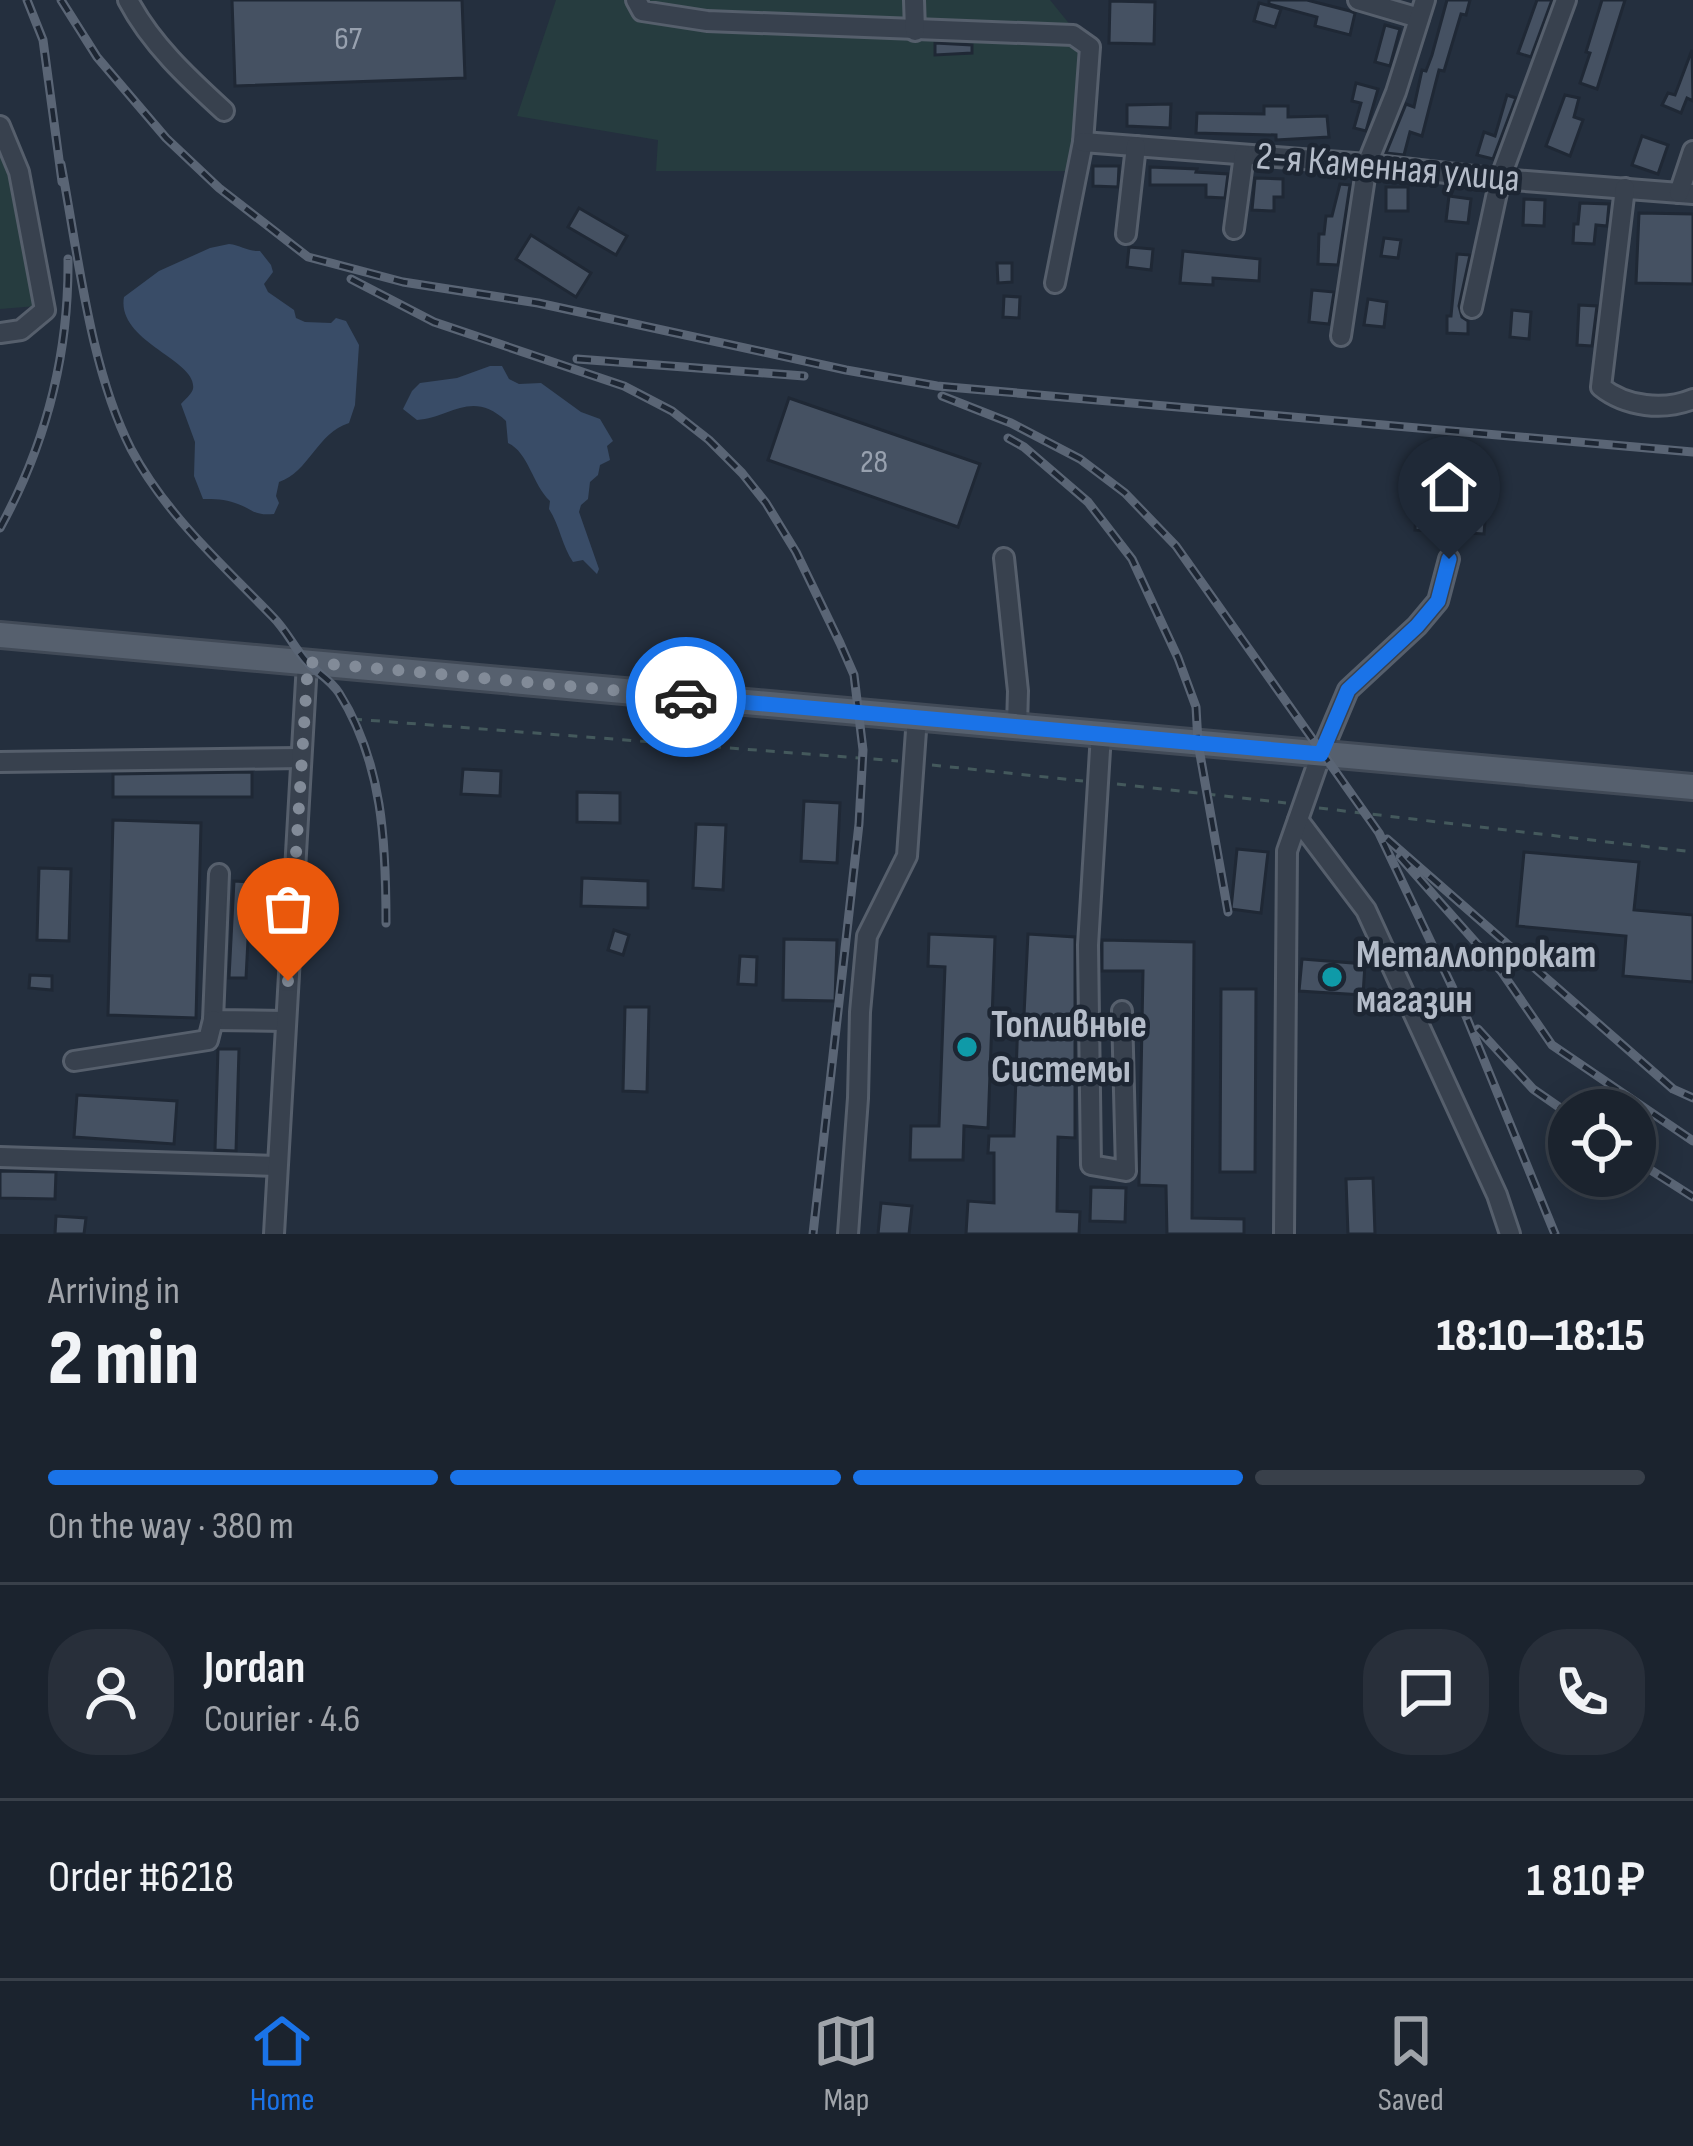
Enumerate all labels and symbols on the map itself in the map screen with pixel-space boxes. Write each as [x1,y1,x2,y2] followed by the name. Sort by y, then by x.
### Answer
[334,19,362,59] house number: 67
[1254,133,1522,203] street label: 2-я Каменная улица
[1398,436,1500,559] pin
[860,442,888,482] house number: 28
[626,637,746,757] courier
[237,858,339,981] pin
[1356,932,1596,1024] place label: Металлопрокат магазин
[1319,964,1345,990] marker: Металлопрокат магазин
[991,1002,1147,1094] place label: Топливные Системы
[954,1034,980,1060] marker: Топливные Системы

